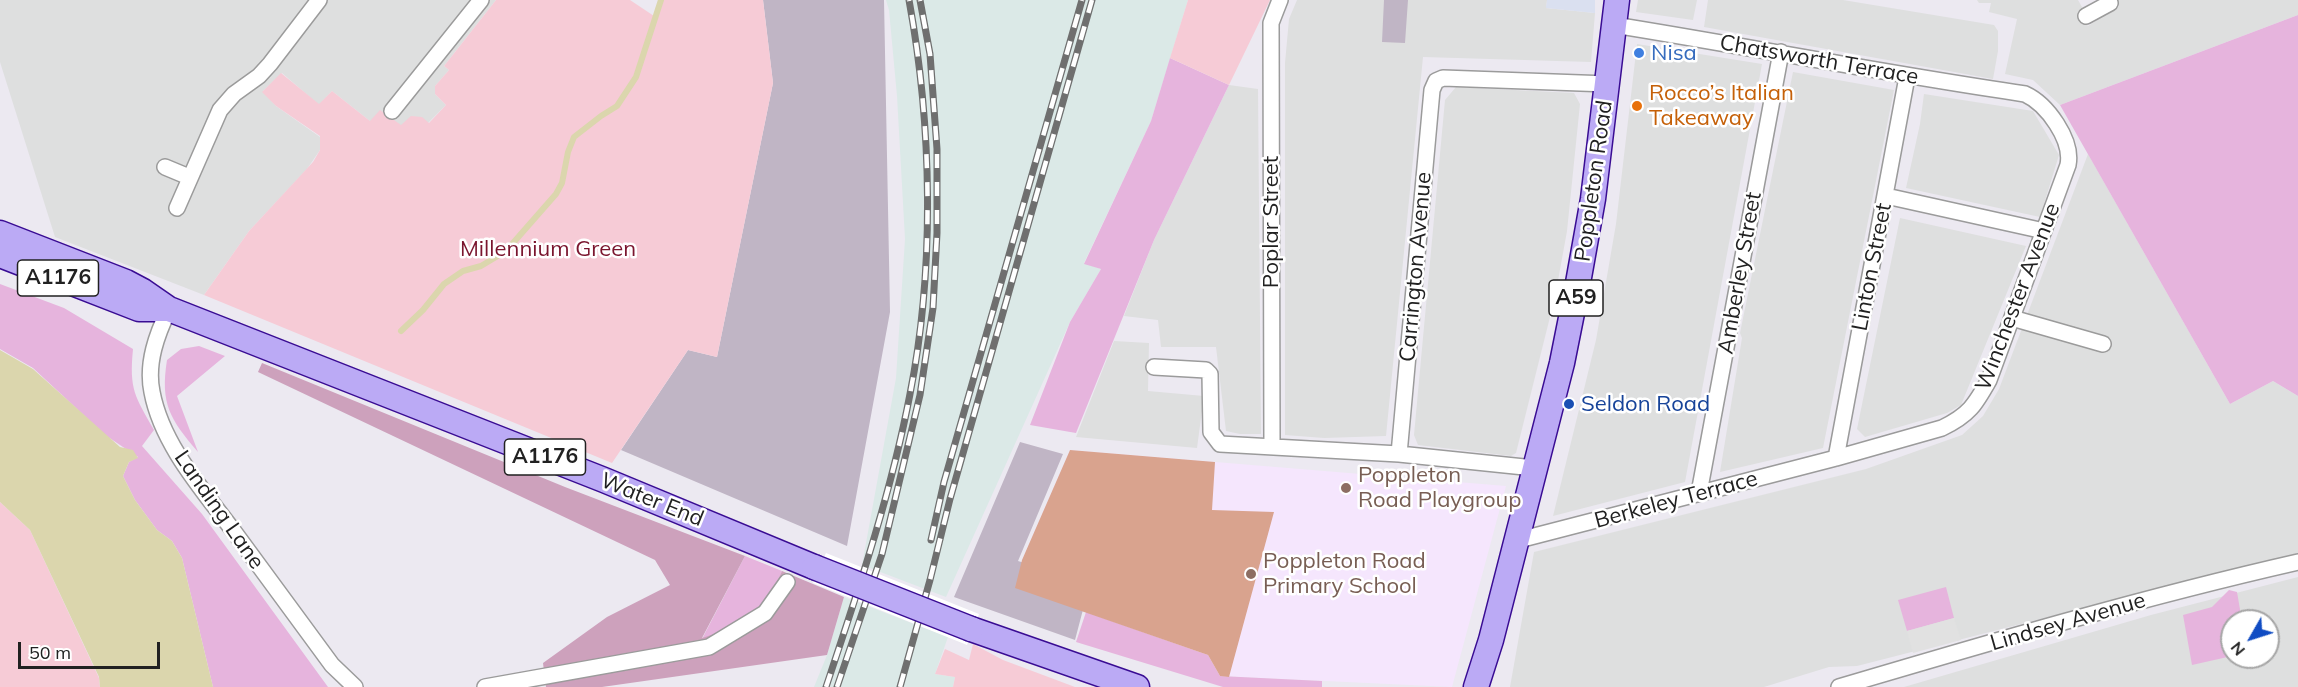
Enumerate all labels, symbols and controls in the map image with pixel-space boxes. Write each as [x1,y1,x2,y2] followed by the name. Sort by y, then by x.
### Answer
[1718,30,1920,90] street label: Chatsworth Terrace
[1651,40,1697,66] place label: Nisa
[1632,46,1646,60] marker: Nisa
[1649,80,1794,132] place label: Rocco’s Italian Takeaway
[1570,99,1618,263] street label: Poppleton Road
[1630,99,1644,113] marker: Rocco’s Italian Takeaway
[1258,156,1284,288] street label: Poplar Street
[1395,171,1437,363] street label: Carrington Avenue
[1713,190,1767,356] street label: Amberley Street
[1970,199,2066,395] street label: Winchester Avenue
[1847,201,1897,333] street label: Linton Street
[460,236,636,262] park label: Millennium Green
[17,260,98,296] road number: A1176
[1549,280,1603,316] road number: A59
[1581,391,1710,417] place label: Seldon Road
[1562,397,1576,411] marker: Seldon Road
[504,439,586,475] road number: A1176
[168,446,270,574] street label: Landing Lane
[1358,462,1521,514] place label: Poppleton Road Playgroup
[1592,466,1760,534] street label: Berkeley Terrace
[597,467,707,533] street label: Water End
[1339,481,1353,495] marker: Poppleton Road Playgroup
[1263,548,1426,600] place label: Poppleton Road Primary School
[1244,567,1258,581] marker: Poppleton Road Primary School
[1987,587,2149,657] street label: Lindsey Avenue
[2220,609,2280,669] north arrow
[21,630,164,668] scale bar
[2226,638,2249,660] text: N
[29,641,71,664] text: 50 m

